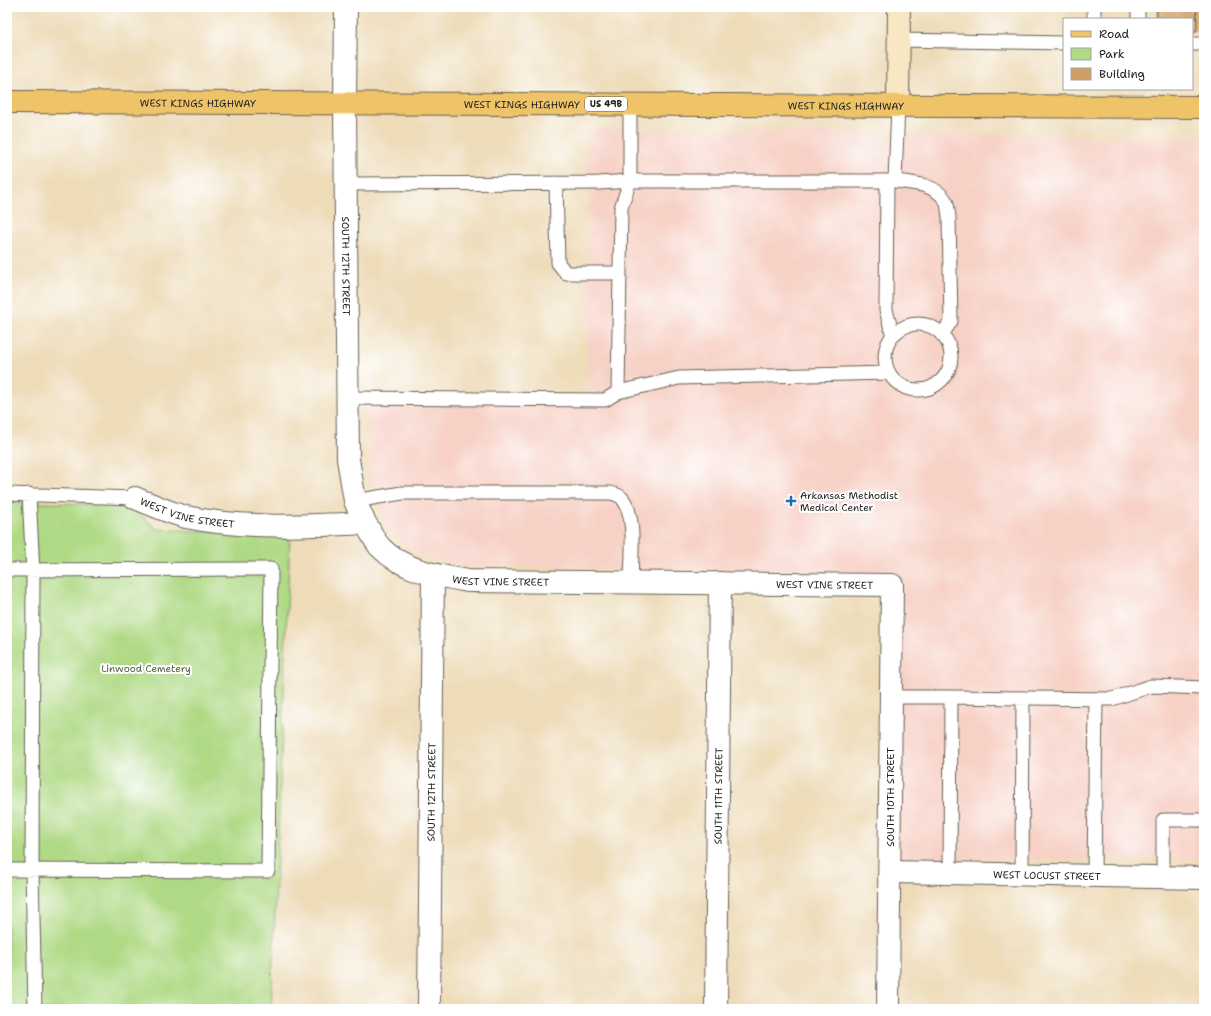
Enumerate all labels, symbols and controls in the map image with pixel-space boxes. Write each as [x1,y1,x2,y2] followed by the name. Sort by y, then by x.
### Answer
[1063,18,1193,90] legend
[1099,26,1130,42] text: Road
[1099,46,1125,62] text: Park
[1099,66,1145,82] text: Building
[140,97,256,110] street label: WEST KINGS HIGHWAY
[585,97,627,111] road number: US 49B
[464,98,580,111] street label: WEST KINGS HIGHWAY
[788,99,904,113] street label: WEST KINGS HIGHWAY
[339,216,353,316] street label: SOUTH 12TH STREET
[800,489,898,514] place label: Arkansas Methodist Medical Center
[138,495,235,531] street label: WEST VINE STREET
[785,495,797,507] marker: Arkansas Methodist Medical Center
[451,572,549,589] street label: WEST VINE STREET
[776,578,873,592] street label: WEST VINE STREET
[101,662,191,675] park label: Linwood Cemetery
[425,742,438,842] street label: SOUTH 12TH STREET
[712,747,725,845] street label: SOUTH 11TH STREET
[884,747,897,847] street label: SOUTH 10TH STREET
[993,868,1101,883] street label: WEST LOCUST STREET

